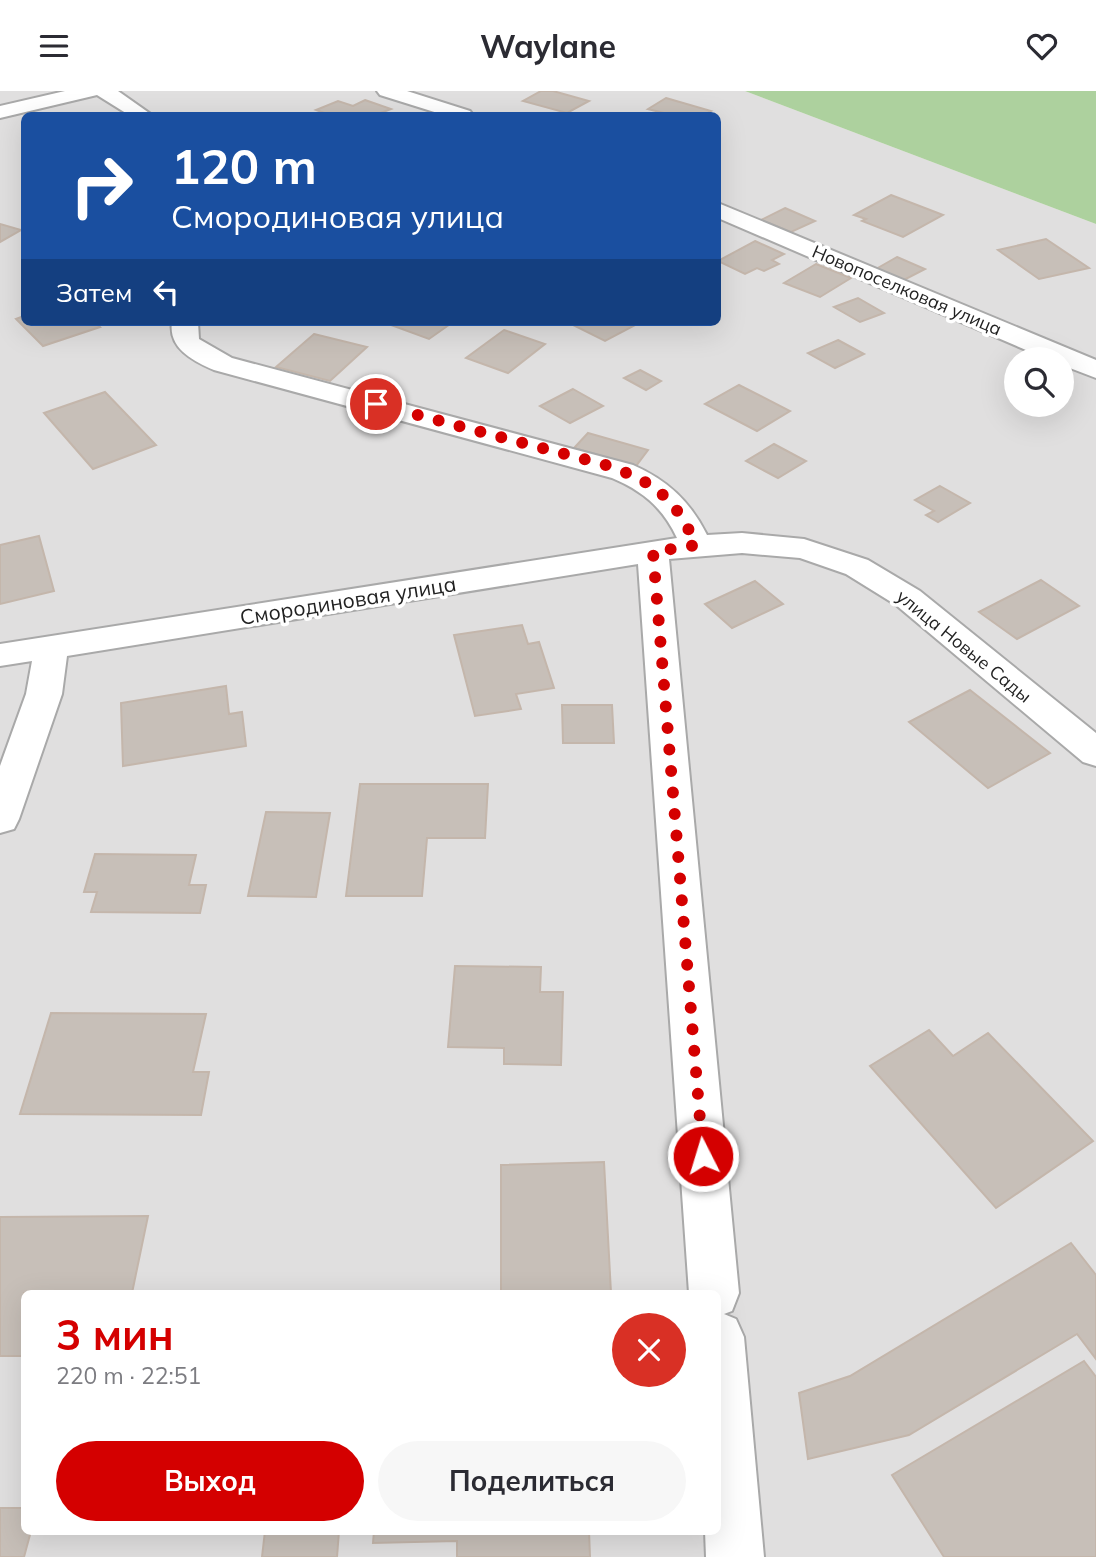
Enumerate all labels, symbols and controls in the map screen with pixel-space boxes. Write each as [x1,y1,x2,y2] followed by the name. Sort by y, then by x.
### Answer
[480,26,616,66] text: Waylane
[35,27,73,65] icon: menu
[1023,27,1061,65] icon: heart
[171,135,317,196] text: 120 m
[56,140,147,231] icon: right
[171,196,504,236] text: Смородиновая улица
[809,240,1005,340] street label: Новопоселковая улица
[147,273,185,311] icon: left
[56,276,133,309] text: Затем
[1004,347,1074,417] map controls
[1004,347,1074,417] button: search
[346,374,406,434] pin
[357,385,395,423] icon: arrive
[238,570,458,630] street label: Смородиновая улица
[892,585,1036,707] street label: улица Новые Сады
[666,1119,740,1193] position arrow
[56,1308,174,1361] text: 3 мин
[612,1313,686,1387] button: close
[56,1361,201,1390] text: 220 m · 22:51
[56,1441,364,1521] button: Выход
[378,1441,686,1521] button: Поделиться

